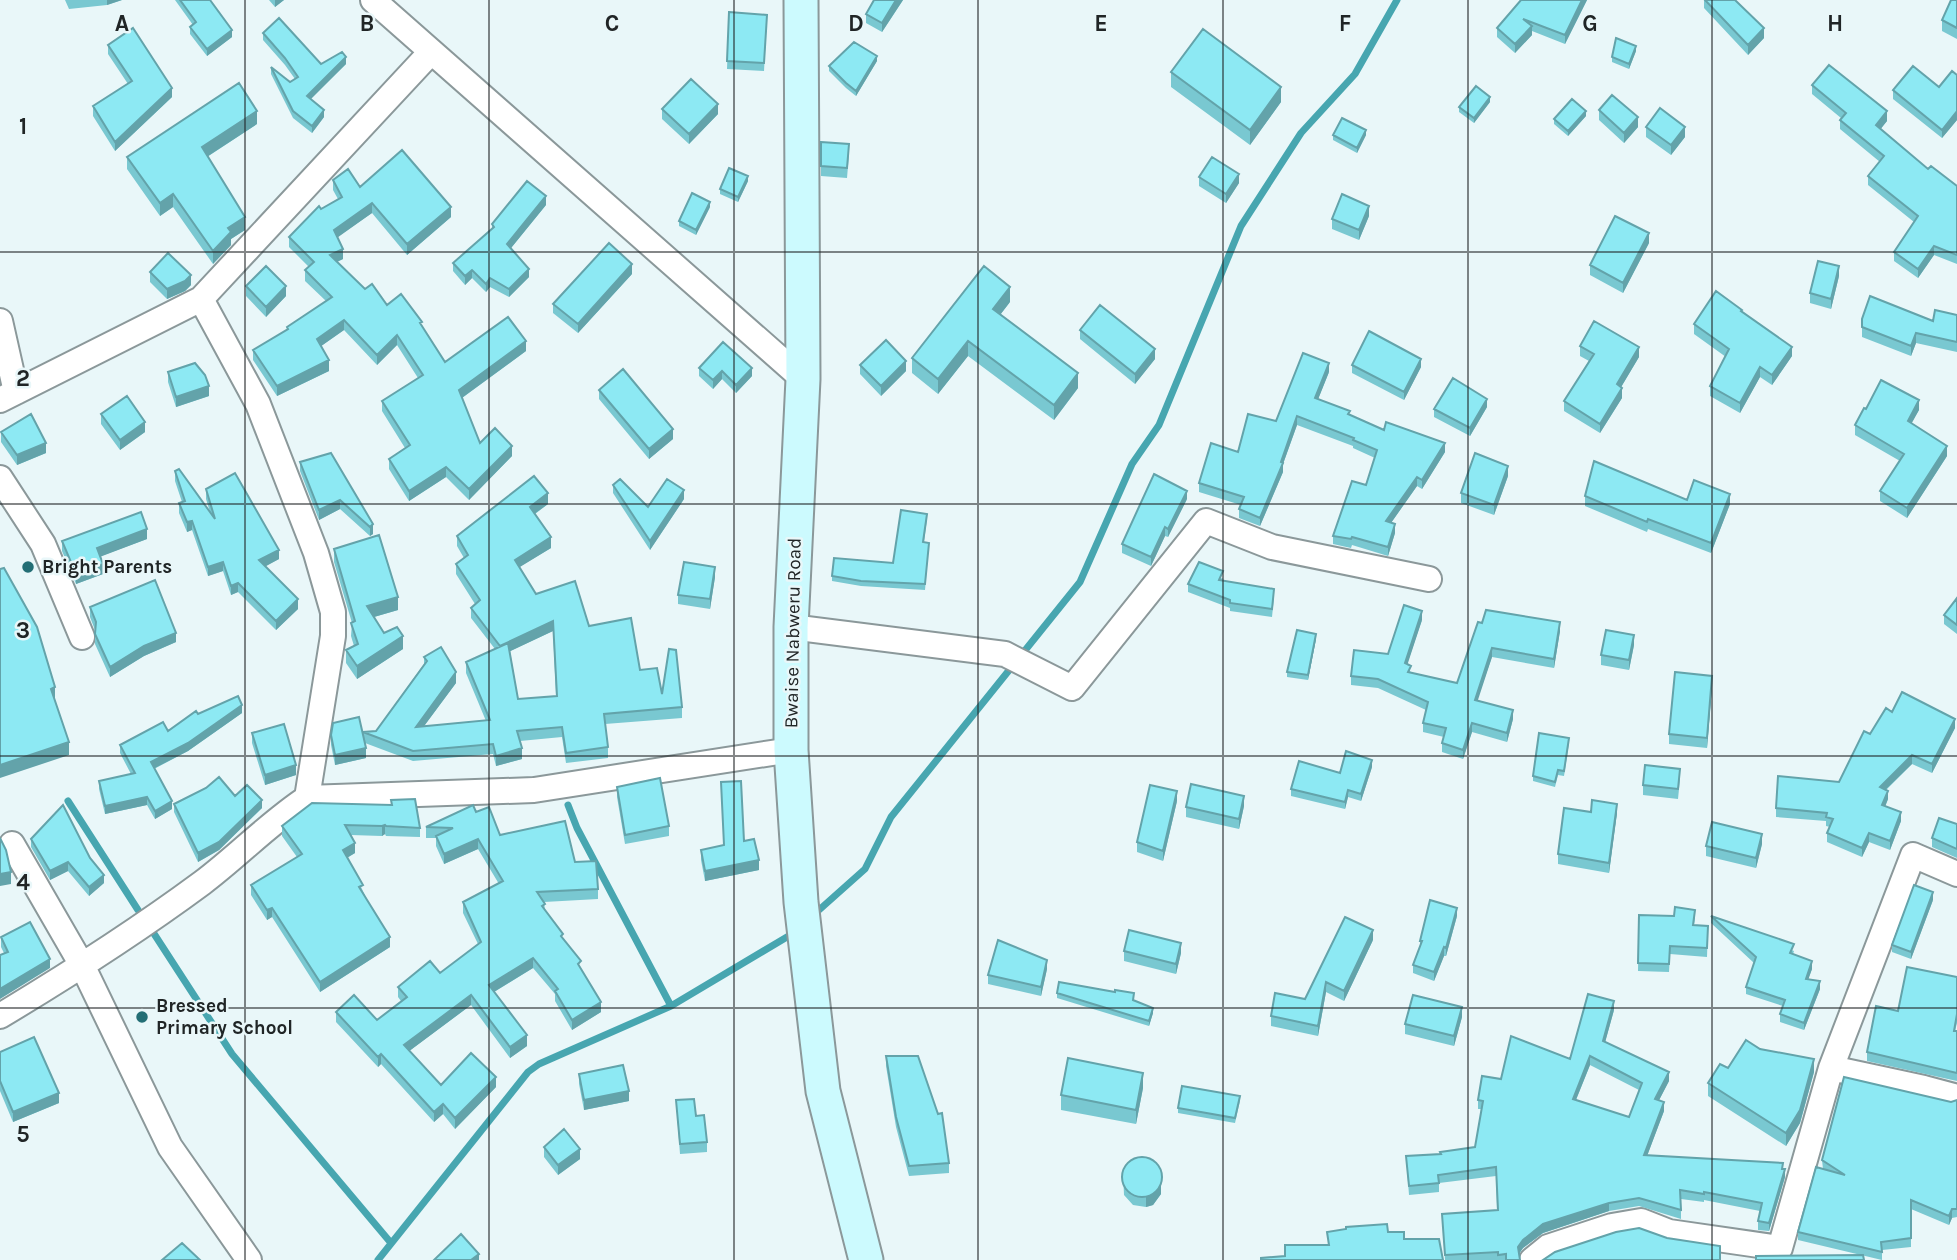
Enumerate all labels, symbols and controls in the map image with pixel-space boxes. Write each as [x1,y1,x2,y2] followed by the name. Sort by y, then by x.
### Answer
[115,10,129,37] text: A
[360,10,374,37] text: B
[605,10,619,37] text: C
[848,10,864,37] text: D
[1094,10,1108,37] text: E
[1339,10,1351,37] text: F
[1582,10,1598,37] text: G
[1827,10,1843,37] text: H
[19,113,27,140] text: 1
[16,365,30,392] text: 2
[780,537,806,729] street label: Bwaise Nabweru Road
[42,556,172,578] place label: Bright Parents
[20,559,36,575] marker: Bright Parents
[16,617,30,644] text: 3
[16,869,30,896] text: 4
[156,995,293,1039] place label: Bressed Primary School
[134,1009,150,1025] marker: Bressed Primary School
[16,1121,30,1148] text: 5

